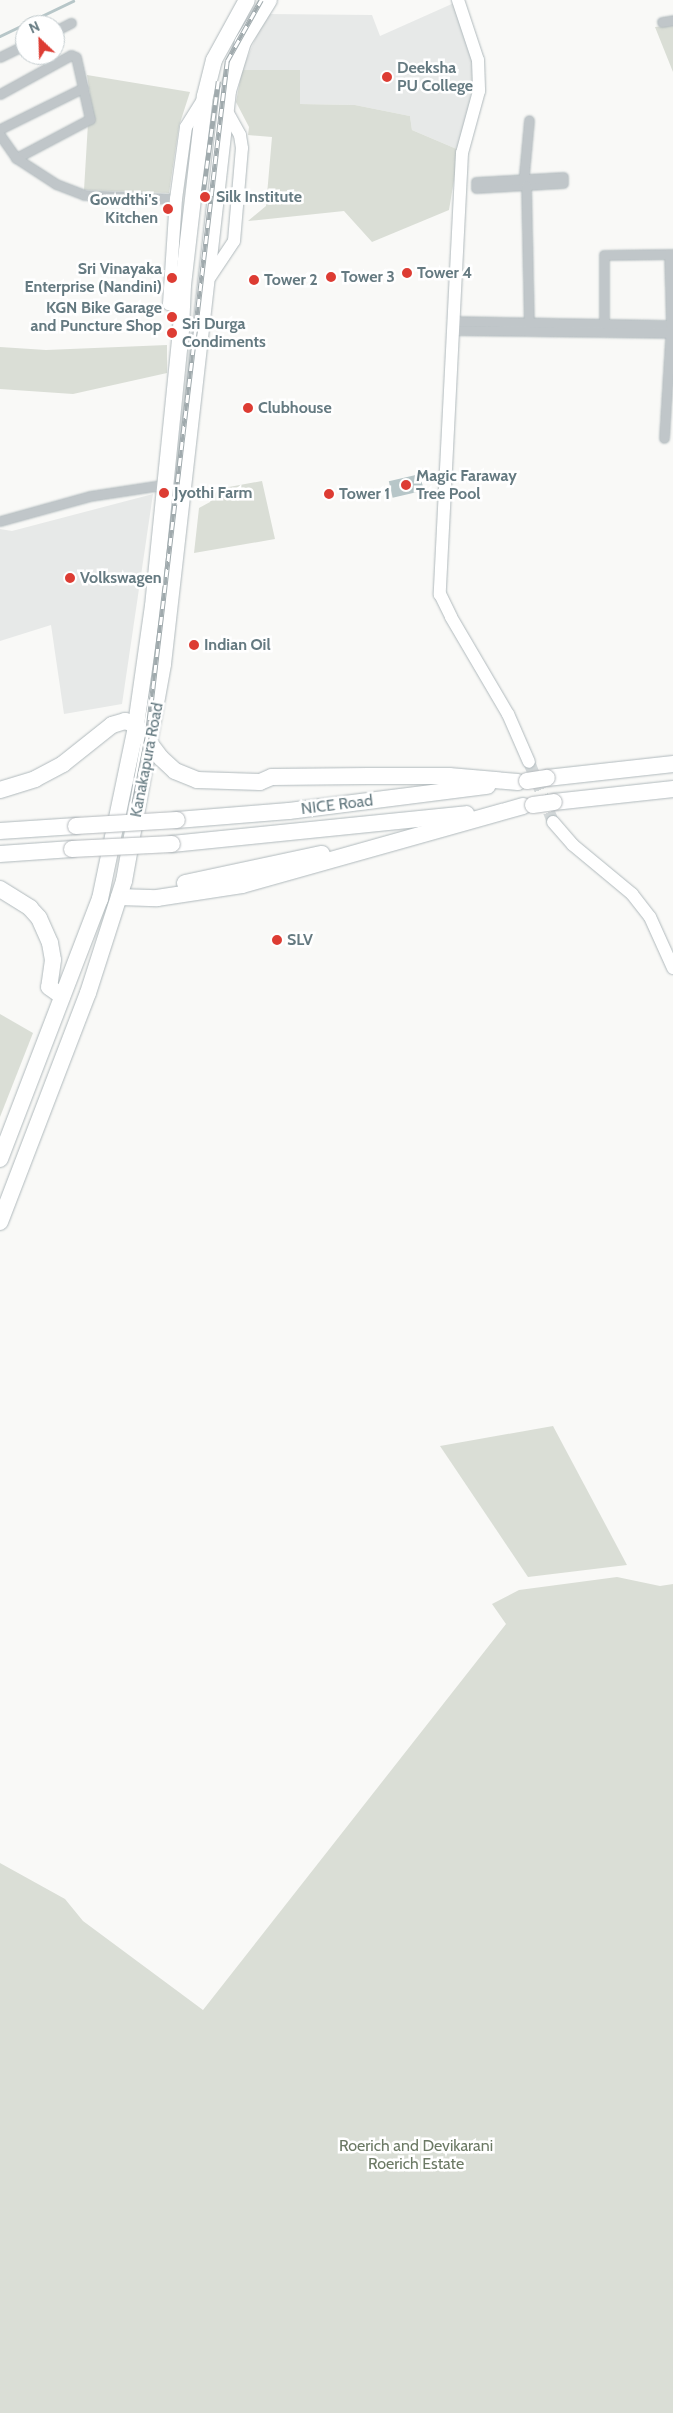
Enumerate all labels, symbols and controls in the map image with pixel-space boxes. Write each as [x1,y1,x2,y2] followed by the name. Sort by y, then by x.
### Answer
[15,15,65,65] north arrow
[26,17,42,37] text: N
[397,58,473,96] place label: Deeksha PU College
[381,71,393,83] marker: Deeksha PU College
[216,187,302,207] place label: Silk Institute
[90,190,158,228] place label: Gowdthi's Kitchen
[198,190,212,204] marker: Silk Institute
[162,203,174,215] marker: Gowdthi's Kitchen
[24,259,162,297] place label: Sri Vinayaka Enterprise (Nandini)
[417,263,472,283] place label: Tower 4
[341,267,395,287] place label: Tower 3
[401,267,413,279] marker: Tower 4
[264,270,318,290] place label: Tower 2
[325,271,337,283] marker: Tower 3
[166,272,178,284] marker: Sri Vinayaka Enterprise (Nandini)
[248,274,260,286] marker: Tower 2
[30,298,162,336] place label: KGN Bike Garage and Puncture Shop
[166,311,178,323] marker: KGN Bike Garage and Puncture Shop
[182,314,266,352] place label: Sri Durga Condiments
[166,327,178,339] marker: Sri Durga Condiments
[258,398,332,418] place label: Clubhouse
[242,402,254,414] marker: Clubhouse
[416,466,517,504] place label: Magic Faraway Tree Pool
[400,479,412,491] marker: Magic Faraway Tree Pool
[174,483,253,503] place label: Jyothi Farm
[339,484,390,504] place label: Tower 1
[158,487,170,499] marker: Jyothi Farm
[323,488,335,500] marker: Tower 1
[80,568,161,588] place label: Volkswagen
[64,572,76,584] marker: Volkswagen
[204,635,271,655] place label: Indian Oil
[188,639,200,651] marker: Indian Oil
[126,701,168,819] street label: Kanakapura Road
[300,791,374,819] street label: NICE Road
[287,930,313,950] place label: SLV
[271,934,283,946] marker: SLV
[339,2136,493,2174] park label: Roerich and Devikarani Roerich Estate

